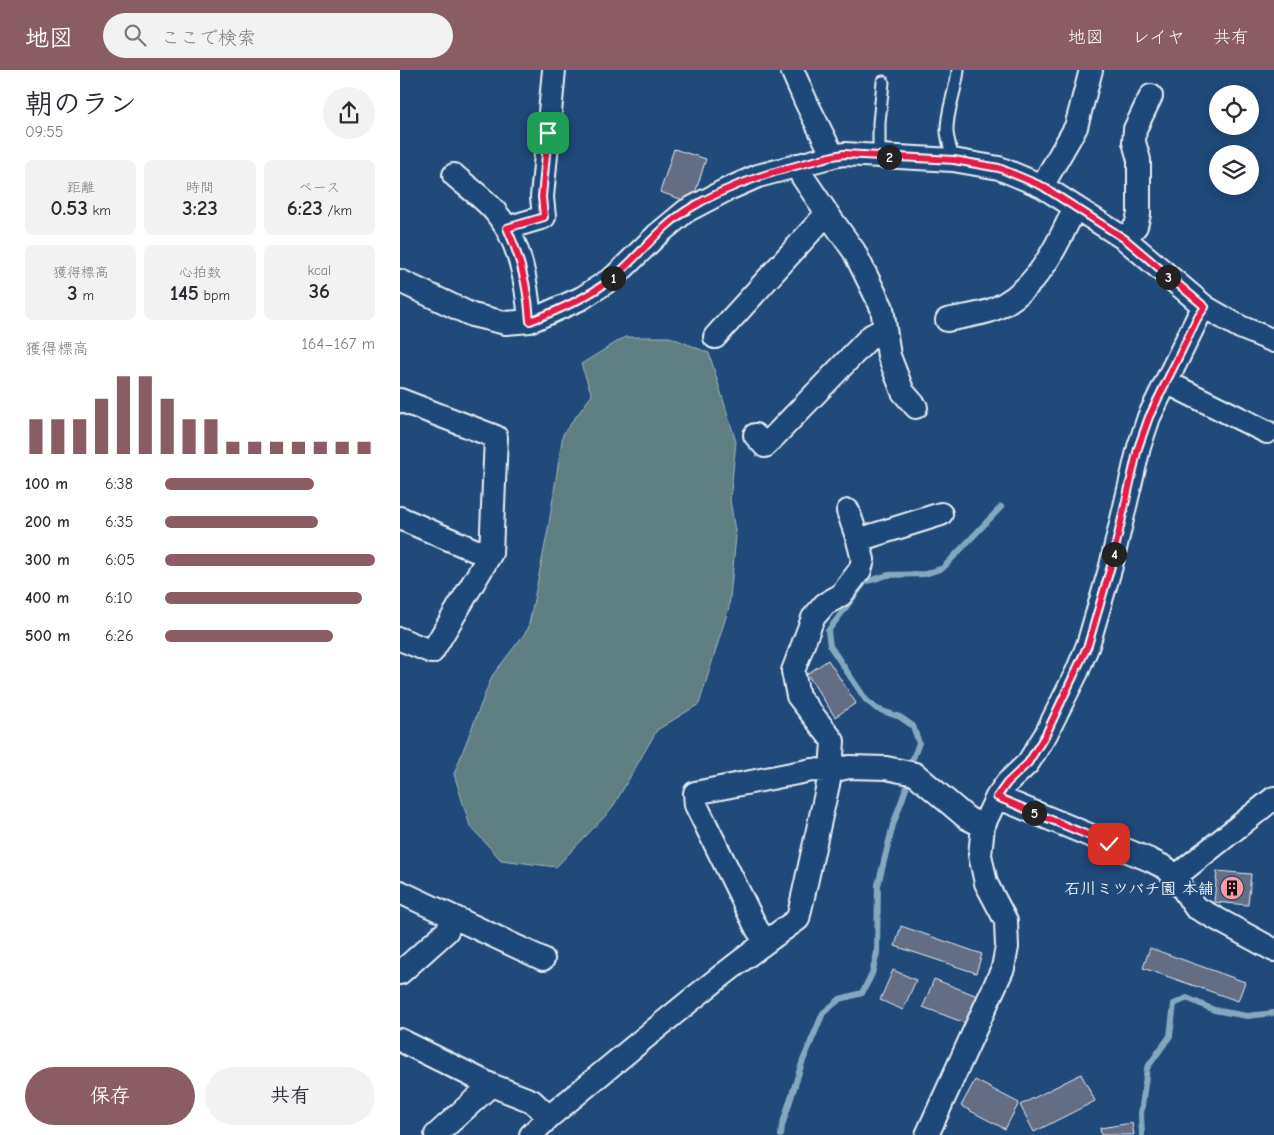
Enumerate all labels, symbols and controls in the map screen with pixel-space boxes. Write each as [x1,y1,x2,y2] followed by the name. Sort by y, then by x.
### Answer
[103,13,453,58] search box
[121,21,149,49] icon: search
[25,24,73,52] text: 地図
[161,27,256,49] text: ここで検索
[1068,27,1104,48] text: 地図
[1132,27,1185,48] text: レイヤ
[1213,27,1249,48] text: 共有
[1209,85,1259,195] map controls
[1209,85,1259,135] button: locate
[323,87,375,139] button: share
[25,88,137,120] text: 朝のラン
[527,112,569,154] pin
[534,119,562,147] icon: arrive
[25,123,63,141] text: 09:55
[876,144,902,170] pin: 2
[1209,145,1259,195] button: layers
[886,149,893,166] text: 2
[67,179,95,196] text: 距離
[186,179,214,196] text: 時間
[299,179,340,196] text: ペース
[50,196,88,220] text: 0.53
[182,196,218,220] text: 3:23
[287,196,323,220] text: 6:23
[88,202,111,219] text: km
[323,202,352,219] text: /km
[308,262,331,279] text: kcal
[53,264,109,281] text: 獲得標高
[179,264,221,281] text: 心拍数
[1156,264,1180,290] pin: 3
[600,266,626,290] pin: 1
[1165,269,1172,286] text: 3
[611,270,616,287] text: 1
[309,279,330,303] text: 36
[67,281,78,305] text: 3
[170,281,199,305] text: 145
[78,287,94,304] text: m
[199,287,230,304] text: bpm
[301,335,375,353] text: 164–167 m
[25,340,89,358] text: 獲得標高
[25,475,68,493] text: 100 m
[105,475,133,493] text: 6:38
[25,513,70,531] text: 200 m
[105,513,133,531] text: 6:35
[1102,542,1126,566] pin: 4
[1111,546,1118,563] text: 4
[25,551,70,569] text: 300 m
[105,551,135,569] text: 6:05
[25,589,69,607] text: 400 m
[105,589,133,607] text: 6:10
[25,627,70,645] text: 500 m
[105,627,134,645] text: 6:26
[1022,800,1046,826] pin: 5
[1031,805,1038,822] text: 5
[1088,823,1130,865] pin
[1095,830,1123,858] icon: check
[1219,875,1245,901] building icon: 石川ミツバチ園 本舗
[1065,880,1214,898] place label: 石川ミツバチ園 本舗
[25,1067,195,1125] button: 保存
[205,1067,375,1125] button: 共有

